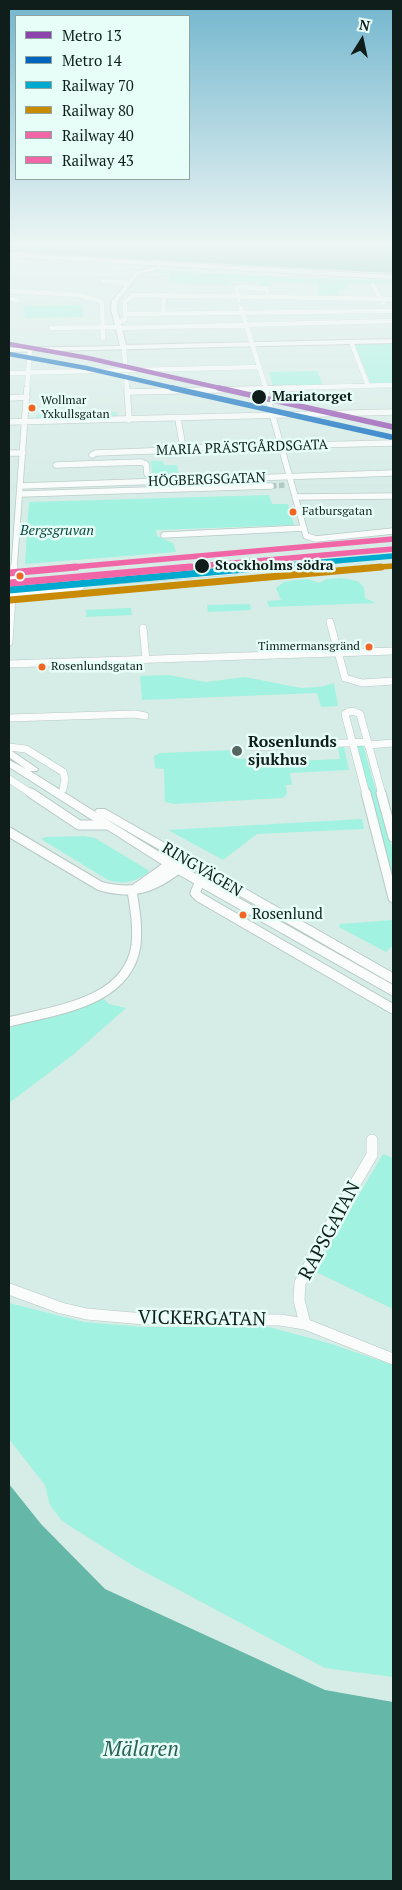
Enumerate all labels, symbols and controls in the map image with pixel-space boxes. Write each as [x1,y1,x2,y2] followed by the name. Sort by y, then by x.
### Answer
[358,14,372,35] text: N
[15,15,190,180] legend
[337,15,387,65] north arrow
[62,25,122,45] text: Metro 13
[62,50,122,70] text: Metro 14
[62,75,134,95] text: Railway 70
[62,100,134,120] text: Railway 80
[62,125,134,145] text: Railway 40
[62,150,134,170] text: Railway 43
[250,388,268,406] marker: Mariatorget
[272,389,352,405] place label: Mariatorget
[41,394,110,422] place label: Wollmar Yxkullsgatan
[27,403,37,413] marker: Wollmar Yxkullsgatan
[156,437,328,459] street label: MARIA PRÄSTGÅRDSGATA
[148,470,266,490] street label: HÖGBERGSGATAN
[302,505,372,519] place label: Fatbursgatan
[288,507,298,517] marker: Fatbursgatan
[20,523,94,539] park label: Bergsgruvan
[193,557,211,575] marker: Stockholms södra
[215,558,333,574] place label: Stockholms södra
[15,571,25,581] unlabelled marker
[258,640,360,654] place label: Timmermansgränd
[364,642,374,652] marker: Timmermansgränd
[51,660,143,674] place label: Rosenlundsgatan
[37,662,47,672] marker: Rosenlundsgatan
[248,732,337,770] place label: Rosenlunds sjukhus
[230,744,244,758] marker: Rosenlunds sjukhus
[159,839,245,901] street label: RINGVÄGEN
[252,906,323,924] place label: Rosenlund
[238,910,248,920] marker: Rosenlund
[295,1178,365,1284] street label: RAPSGATAN
[138,1306,266,1332] street label: VICKERGATAN
[103,1737,179,1763] water label: Mälaren

